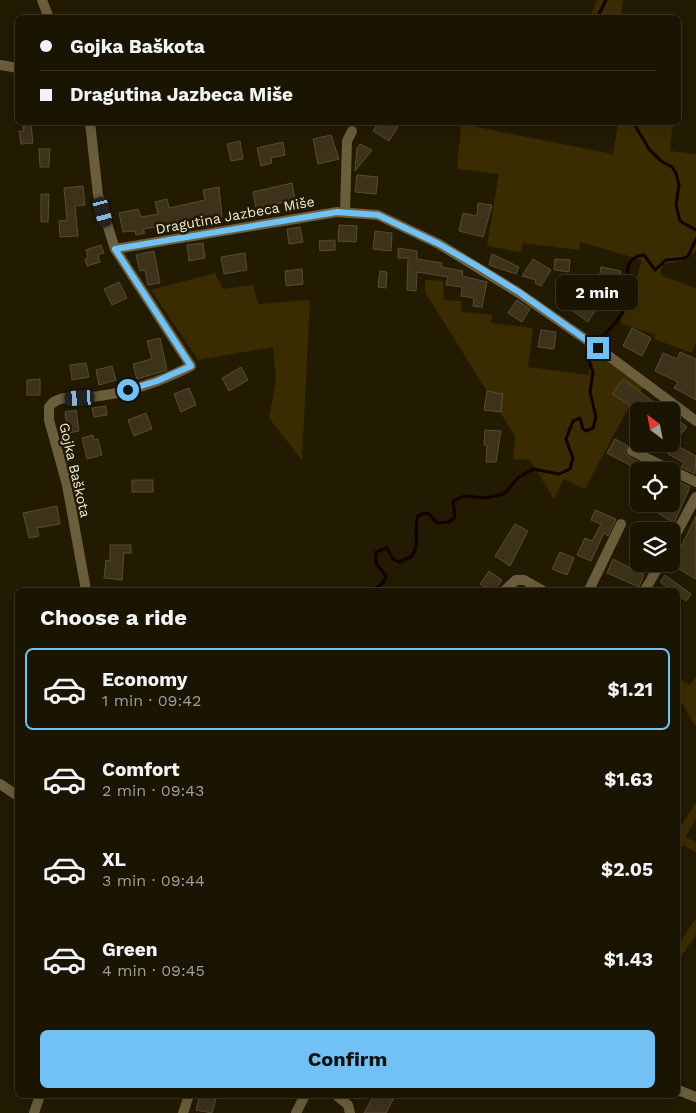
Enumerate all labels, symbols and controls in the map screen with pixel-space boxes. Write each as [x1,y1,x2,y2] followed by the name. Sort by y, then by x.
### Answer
[70,35,205,58] text: Gojka Baškota
[70,83,293,106] text: Dragutina Jazbeca Miše
[154,193,316,237] street label: Dragutina Jazbeca Miše
[91,196,114,228] car
[557,276,639,310] callout: 2 min
[575,283,619,302] text: 2 min
[587,337,609,359] route end
[117,379,139,401] route start
[64,390,95,406] car
[630,402,680,452] north arrow
[630,402,680,572] map controls
[56,421,94,519] street label: Gojka Baškota
[630,462,680,512] button: locate
[630,522,680,572] button: layers
[40,605,187,630] text: Choose a ride
[42,667,87,712] icon: car
[102,668,187,691] text: Economy
[608,678,653,701] text: $1.21
[102,691,201,710] text: 1 min · 09:42
[42,757,87,802] icon: car
[102,758,180,781] text: Comfort
[604,768,653,791] text: $1.63
[102,781,204,800] text: 2 min · 09:43
[42,847,87,892] icon: car
[102,848,126,871] text: XL
[601,858,653,881] text: $2.05
[102,871,205,890] text: 3 min · 09:44
[42,937,87,982] icon: car
[102,938,158,961] text: Green
[604,948,653,971] text: $1.43
[102,961,205,980] text: 4 min · 09:45
[40,1030,655,1088] button: Confirm

